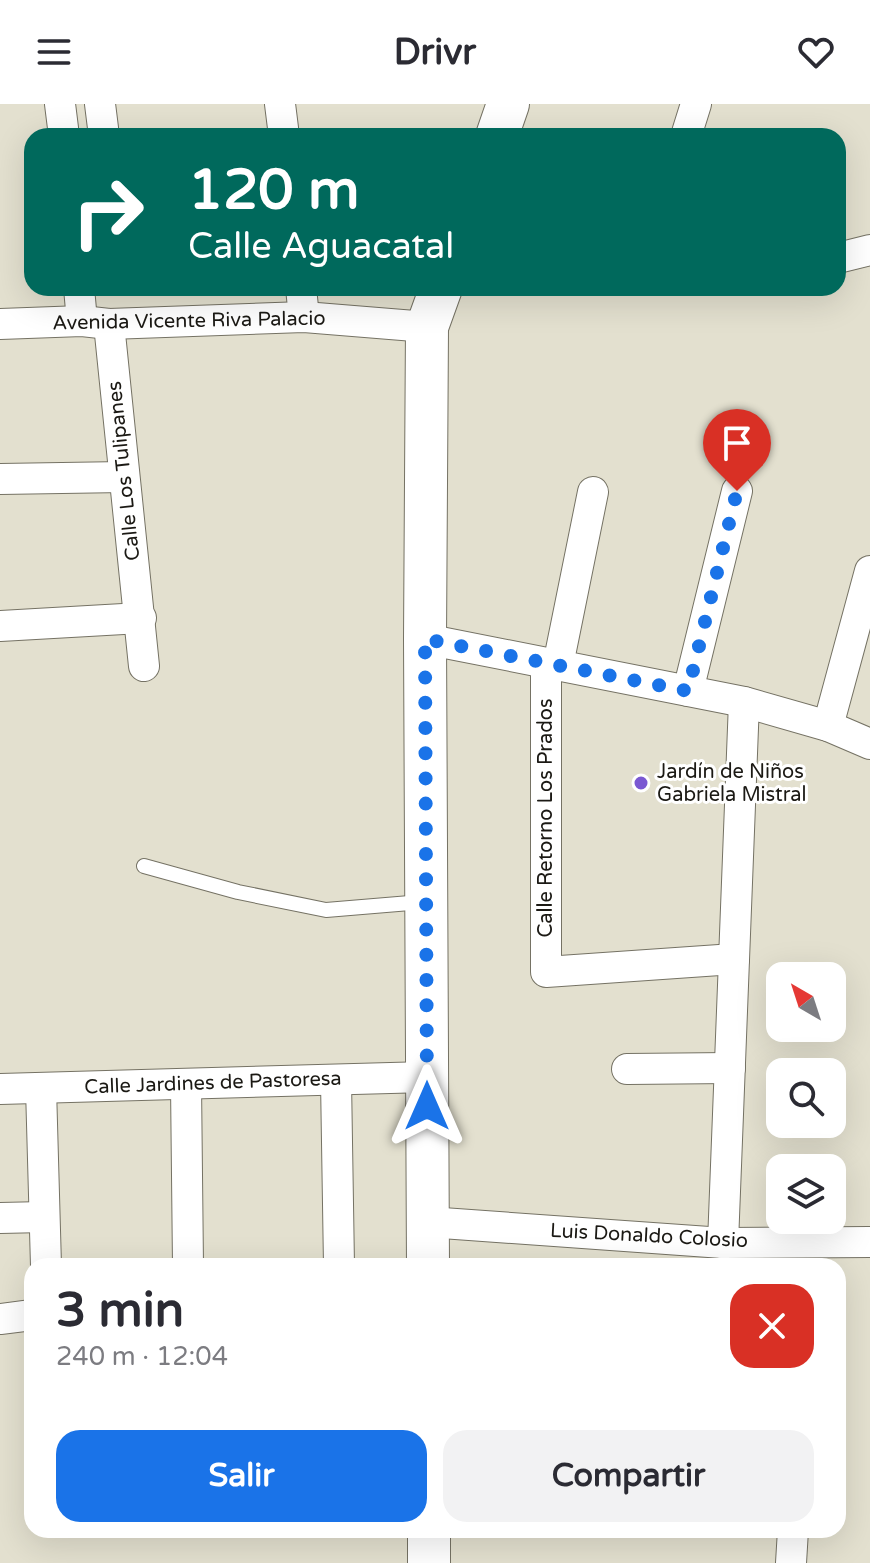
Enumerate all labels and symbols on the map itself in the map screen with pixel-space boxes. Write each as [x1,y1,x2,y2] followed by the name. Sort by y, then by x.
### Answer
[52,307,326,335] street label: Avenida Vicente Riva Palacio
[103,380,145,562] street label: Calle Los Tulipanes
[703,409,771,491] pin
[534,698,558,938] street label: Calle Retorno Los Prados
[657,760,807,807] place label: Jardín de Niños Gabriela Mistral
[632,774,650,792] marker: Jardín de Niños Gabriela Mistral
[766,962,846,1042] north arrow
[385,1064,469,1148] position arrow
[84,1067,342,1099] street label: Calle Jardines de Pastoresa
[549,1219,749,1253] street label: Luis Donaldo Colosio

